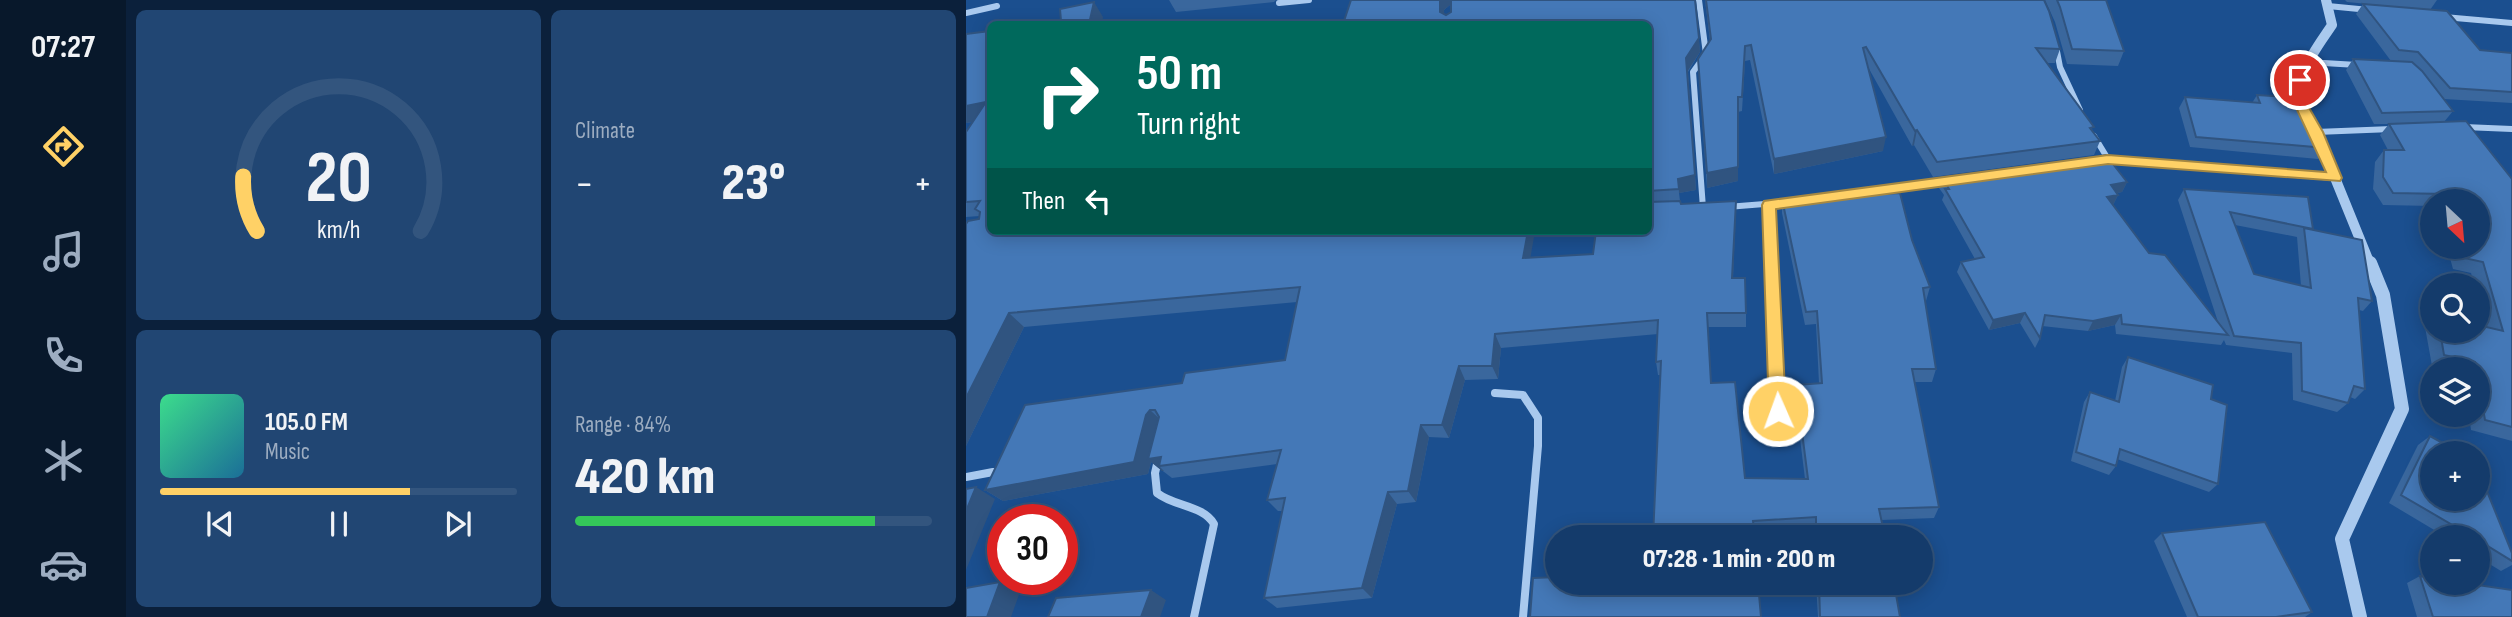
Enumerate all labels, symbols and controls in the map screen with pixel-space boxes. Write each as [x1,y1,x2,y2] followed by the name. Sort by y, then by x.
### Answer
[31,28,95,67] text: 07:27
[1137,45,1222,104] text: 50 m
[1022,49,1113,140] icon: right
[2270,50,2330,110] pin
[2281,61,2319,99] icon: arrive
[1137,105,1241,144] text: Turn right
[575,117,635,145] text: Climate
[39,122,88,171] icon: directions
[305,135,372,223] text: 20
[721,152,786,215] text: 23°
[575,162,594,207] text: −
[913,162,932,207] text: +
[1079,182,1117,220] icon: left
[1022,186,1065,217] text: Then
[2420,189,2490,259] north arrow
[2420,189,2490,595] map controls
[317,215,360,246] text: km/h
[39,227,88,276] icon: music
[2420,273,2490,343] button: search
[39,331,88,380] icon: phone
[2420,357,2490,427] button: layers
[1741,374,1815,448] position arrow
[265,407,348,438] text: 105.0 FM
[575,411,671,439] text: Range · 84%
[39,436,88,485] icon: climate
[265,438,310,466] text: Music
[2420,441,2490,511] button: +
[575,446,715,509] text: 420 km
[987,504,1078,595] speed limit sign: 30
[201,505,239,543] icon: previous
[320,505,358,543] icon: pause
[439,505,477,543] icon: next
[2420,525,2490,595] button: −
[39,540,88,589] icon: car
[1643,544,1835,575] text: 07:28 · 1 min · 200 m

